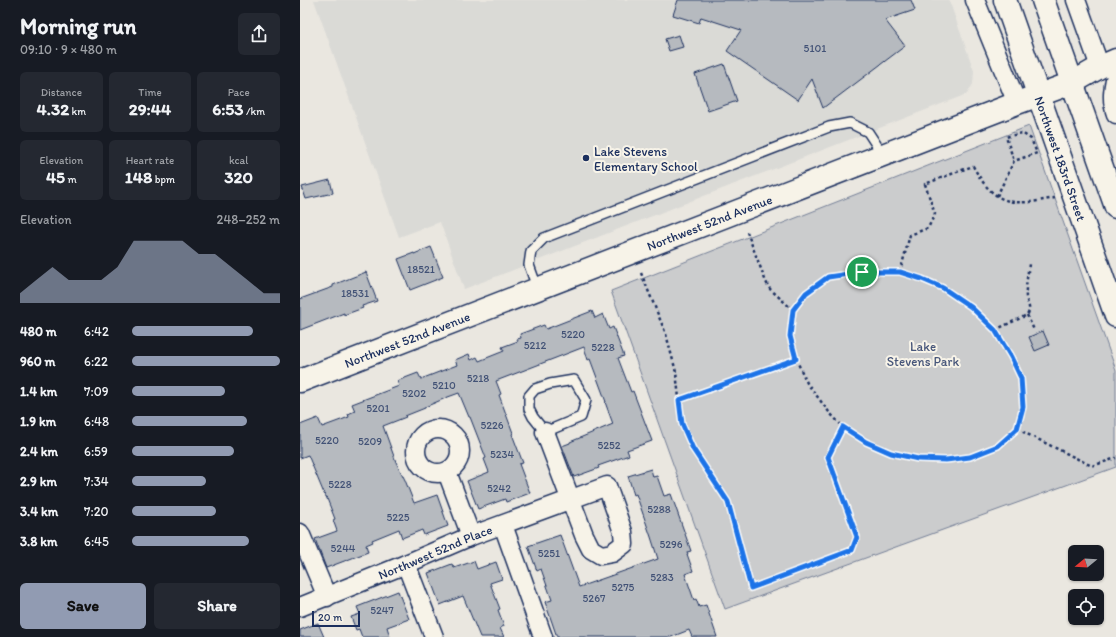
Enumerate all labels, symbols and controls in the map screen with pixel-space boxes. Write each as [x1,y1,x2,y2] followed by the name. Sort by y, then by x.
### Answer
[20,13,136,40] text: Morning run
[238,13,280,55] button: share
[20,42,117,57] text: 09:10 · 9 × 480 m
[804,42,826,55] house number: 5101
[41,86,82,99] text: Distance
[138,86,162,99] text: Time
[228,86,250,99] text: Pace
[1032,94,1090,223] street label: Northwest 183rd Street
[37,99,69,119] text: 4.32
[129,99,171,119] text: 29:44
[212,99,244,119] text: 6:53
[69,105,86,118] text: km
[244,105,265,118] text: /km
[594,144,698,174] place label: Lake Stevens Elementary School
[581,153,591,163] marker: Lake Stevens Elementary School
[39,154,83,167] text: Elevation
[126,154,174,167] text: Heart rate
[229,154,248,167] text: kcal
[46,167,65,187] text: 45
[125,167,152,187] text: 148
[224,167,253,187] text: 320
[65,173,77,186] text: m
[152,173,175,186] text: bpm
[644,191,774,253] street label: Northwest 52nd Avenue
[20,212,72,227] text: Elevation
[217,212,280,227] text: 248–252 m
[845,255,879,289] pin
[851,261,873,283] icon: arrive
[407,263,435,276] house number: 18521
[341,287,369,300] house number: 18531
[342,308,472,371] street label: Northwest 52nd Avenue
[20,324,57,339] text: 480 m
[84,324,109,339] text: 6:42
[561,328,585,341] house number: 5220
[524,339,546,352] house number: 5212
[887,339,960,369] park label: Lake Stevens Park
[591,341,615,354] house number: 5228
[20,354,56,369] text: 960 m
[84,354,108,369] text: 6:22
[467,372,489,385] house number: 5218
[432,379,456,392] house number: 5210
[20,384,57,399] text: 1.4 km
[84,384,108,399] text: 7:09
[402,387,426,400] house number: 5202
[366,402,390,415] house number: 5201
[20,414,56,429] text: 1.9 km
[84,414,109,429] text: 6:48
[480,419,504,432] house number: 5226
[315,434,339,447] house number: 5220
[358,435,382,448] house number: 5209
[597,439,621,452] house number: 5252
[20,444,58,459] text: 2.4 km
[84,444,108,459] text: 6:59
[490,448,514,461] house number: 5234
[20,474,57,489] text: 2.9 km
[84,474,109,489] text: 7:34
[328,478,352,491] house number: 5228
[487,482,511,495] house number: 5242
[647,503,671,516] house number: 5288
[20,504,58,519] text: 3.4 km
[84,504,108,519] text: 7:20
[386,511,410,524] house number: 5225
[376,521,494,582] street label: Northwest 52nd Place
[20,534,58,549] text: 3.8 km
[84,534,109,549] text: 6:45
[659,538,683,551] house number: 5296
[331,542,356,555] house number: 5244
[1068,545,1104,581] north arrow
[1068,545,1104,625] map controls
[538,547,560,560] house number: 5251
[650,571,674,584] house number: 5283
[612,581,635,594] house number: 5275
[20,583,146,629] button: Save
[154,583,280,629] button: Share
[1068,589,1104,625] button: locate
[583,592,606,605] house number: 5267
[370,604,394,617] house number: 5247
[312,609,360,628] scale bar
[318,611,342,624] text: 20 m

